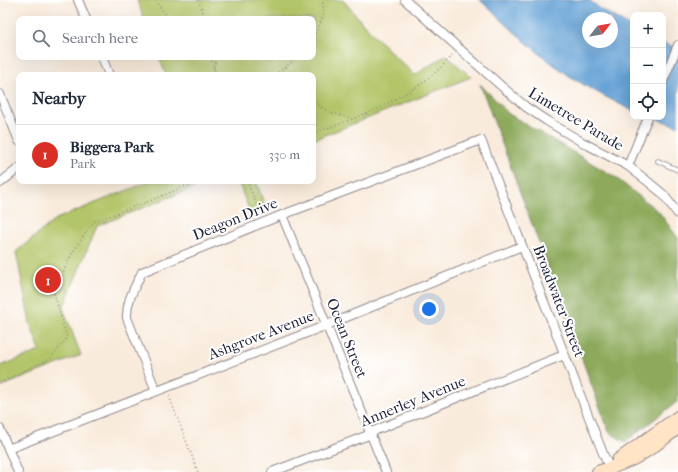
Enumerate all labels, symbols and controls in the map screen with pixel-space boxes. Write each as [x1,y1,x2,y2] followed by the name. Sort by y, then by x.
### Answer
[582,12,618,48] north arrow
[630,12,666,120] map controls
[630,12,666,48] button: +
[16,16,316,60] search box
[30,27,52,49] icon: search
[62,29,138,47] text: Search here
[630,48,666,84] button: −
[525,84,627,155] street label: Limetree Parade
[630,84,666,120] button: locate
[32,88,86,108] text: Nearby
[70,138,154,156] text: Biggera Park
[43,147,47,162] text: 1
[269,147,300,162] text: 330 m
[70,156,96,171] text: Park
[190,194,281,244] street label: Deagon Drive
[529,242,589,360] street label: Broadwater Street
[35,265,61,295] pin: 1
[323,296,371,381] street label: Ocean Street
[419,299,439,319] your location
[205,306,317,364] street label: Ashgrove Avenue
[357,372,469,431] street label: Annerley Avenue

